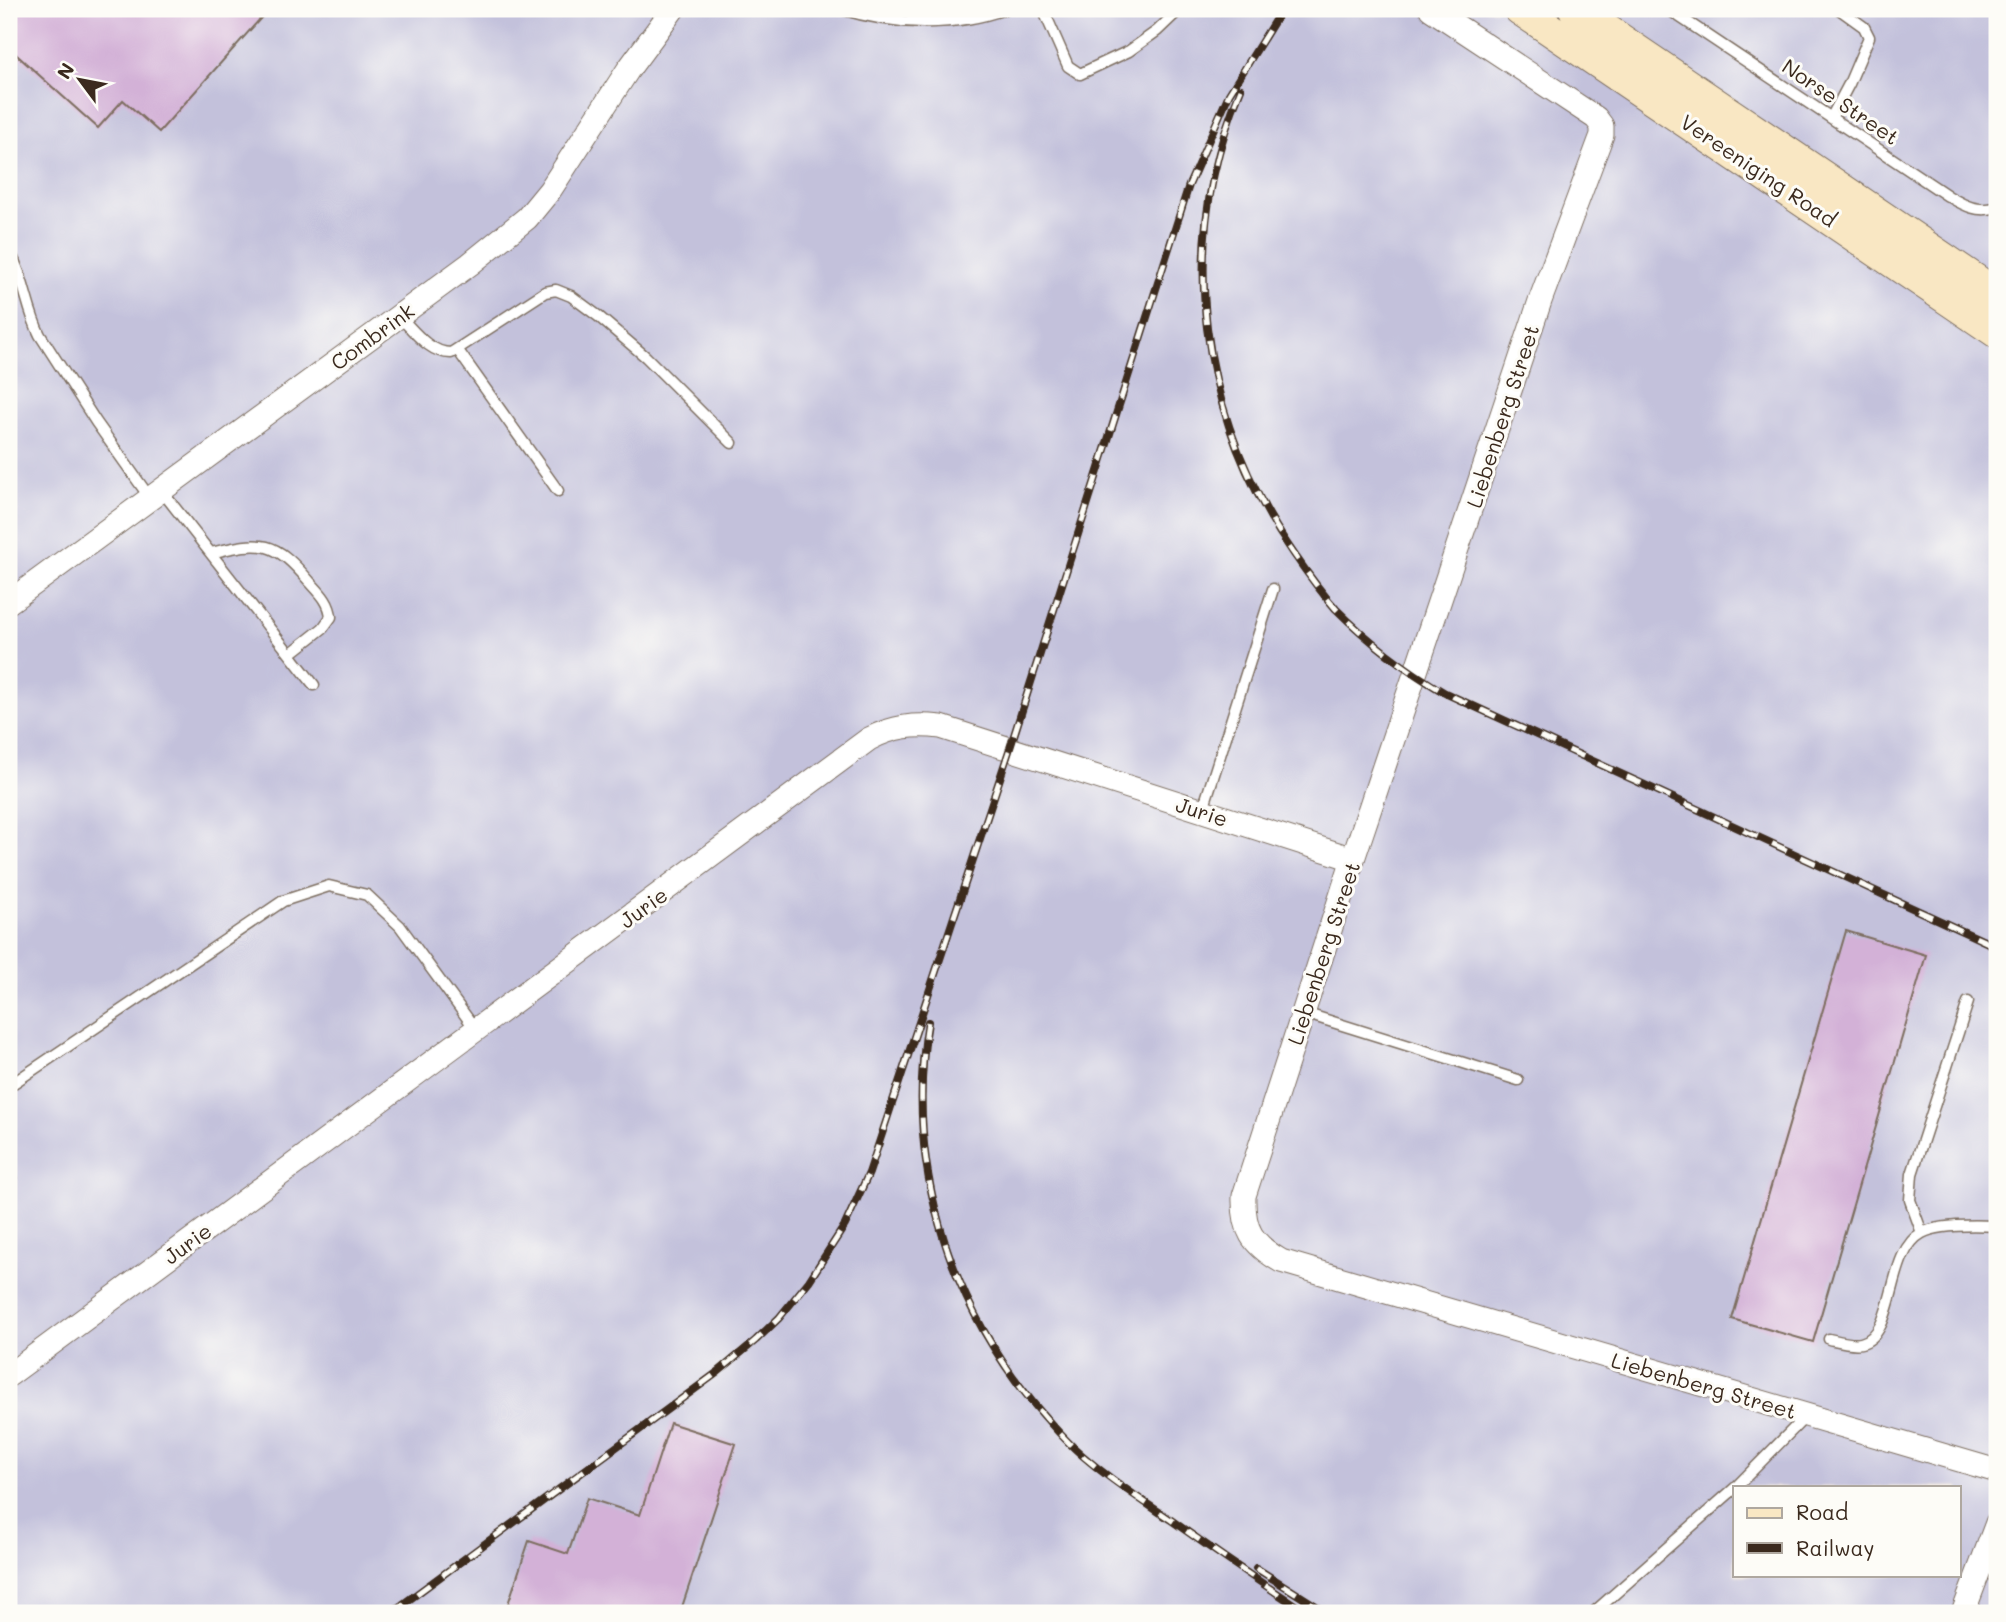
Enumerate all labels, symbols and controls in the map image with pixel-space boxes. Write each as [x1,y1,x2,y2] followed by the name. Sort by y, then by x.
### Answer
[46,46,116,116] north arrow
[1777,52,1905,150] street label: Norse Street
[51,58,80,83] text: N
[1676,108,1842,232] street label: Vereeniging Road
[325,296,419,376] street label: Combrink
[1460,321,1544,511] street label: Liebenberg Street
[1173,790,1231,832] street label: Jurie
[1281,858,1365,1048] street label: Liebenberg Street
[614,881,672,933] street label: Jurie
[158,1217,216,1269] street label: Jurie
[1608,1346,1800,1424] street label: Liebenberg Street
[1733,1486,1960,1576] legend
[1796,1498,1848,1525] text: Road
[1796,1534,1875,1561] text: Railway

